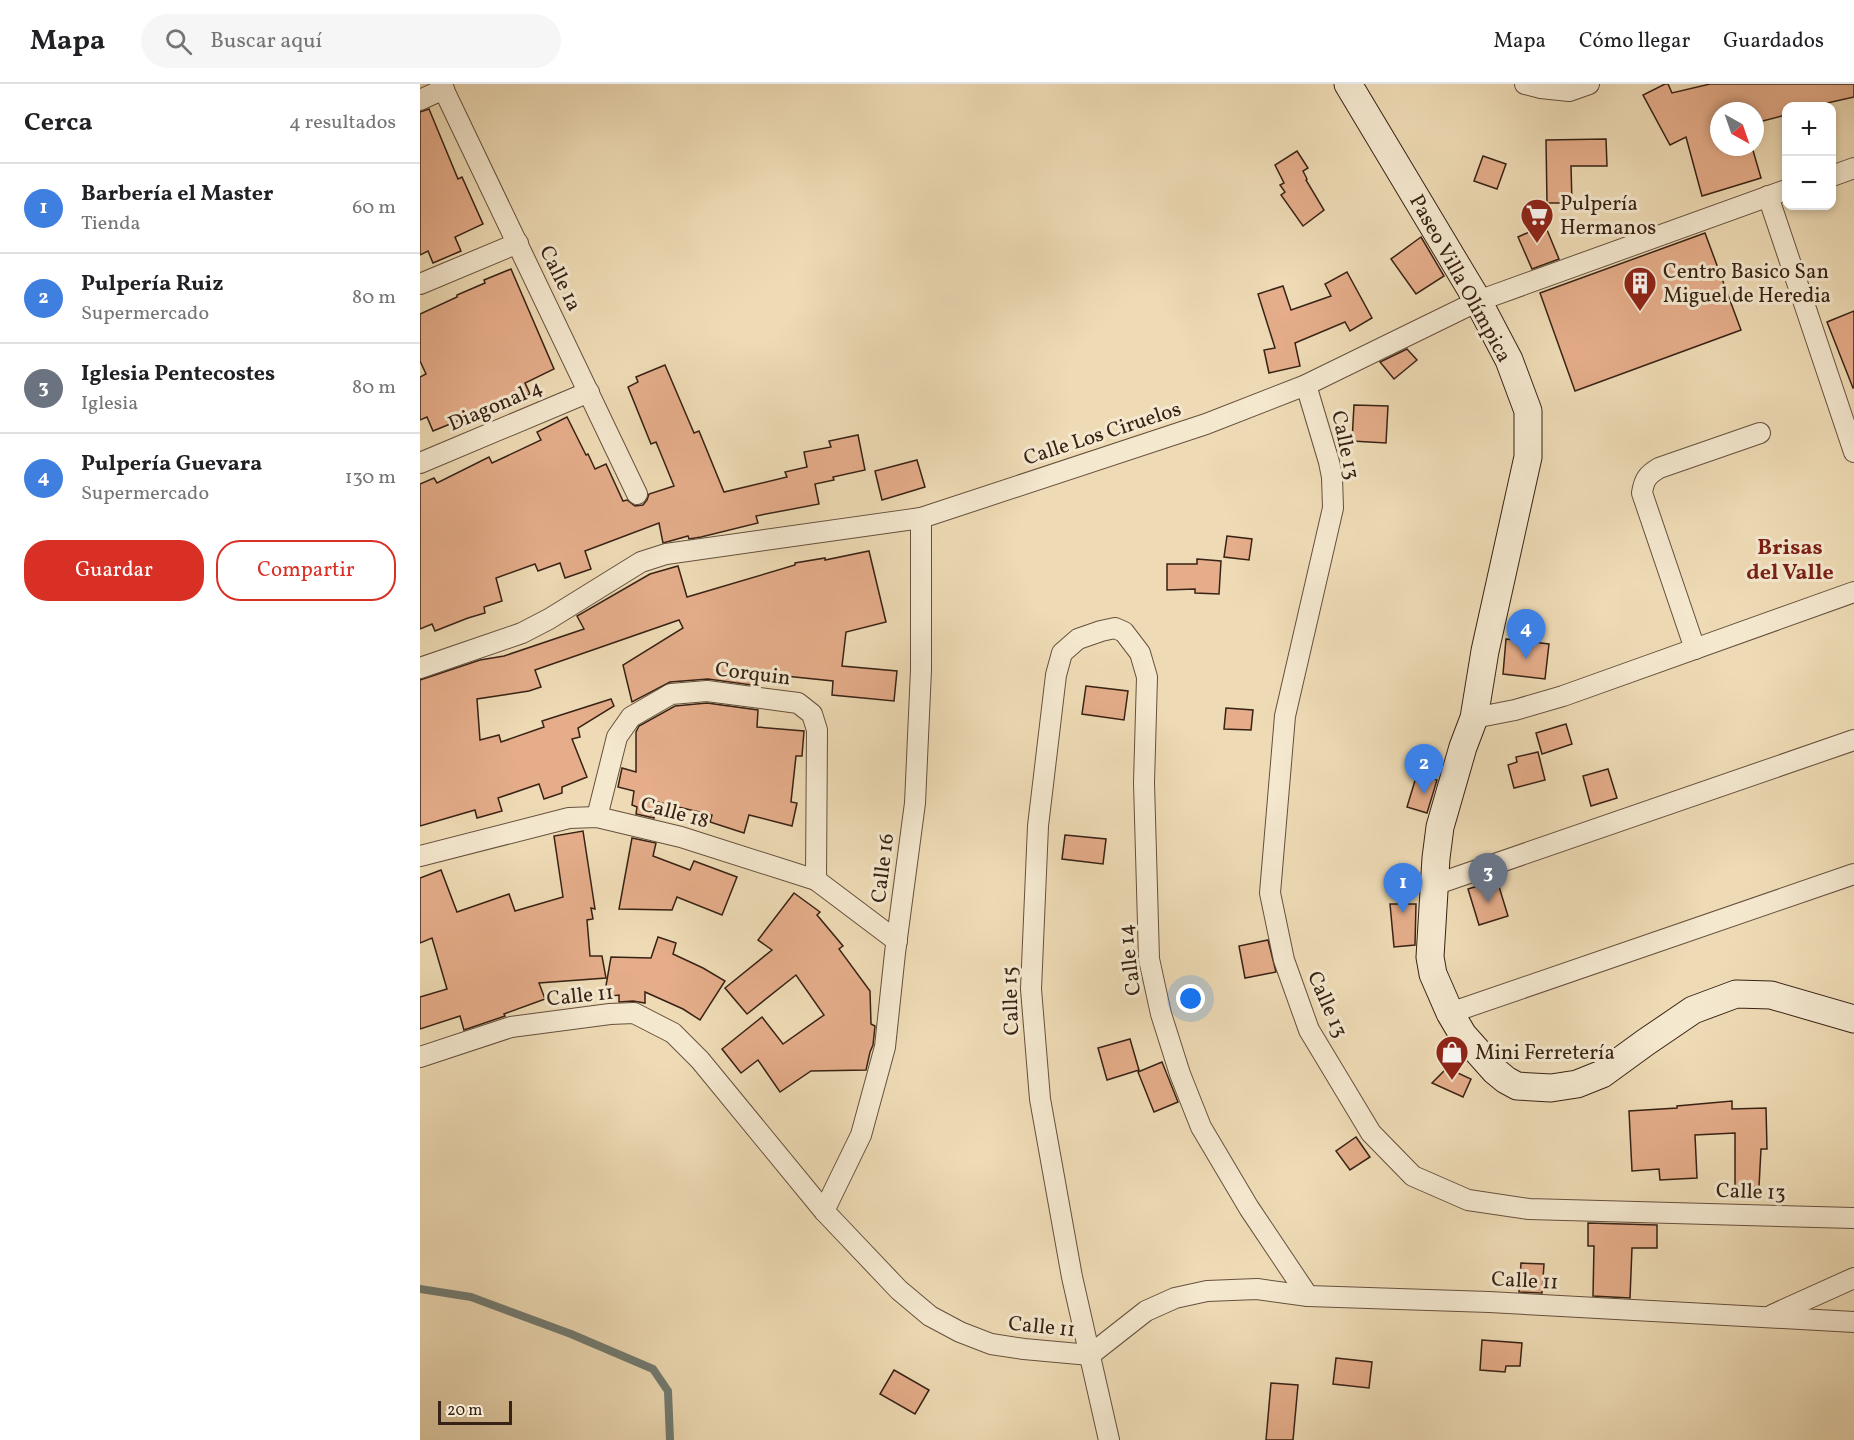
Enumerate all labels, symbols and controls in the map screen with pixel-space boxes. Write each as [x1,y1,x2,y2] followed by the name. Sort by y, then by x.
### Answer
[141,14,561,68] search box
[30,22,105,61] text: Mapa
[162,25,195,58] icon: search
[210,26,322,57] text: Buscar aquí
[1493,27,1546,56] text: Mapa
[1579,27,1690,56] text: Cómo llegar
[1723,27,1824,56] text: Guardados
[1710,102,1764,156] north arrow
[1782,102,1836,210] map controls
[1782,102,1836,156] button: +
[24,105,93,141] text: Cerca
[289,109,396,137] text: 4 resultados
[1782,156,1836,210] button: −
[81,179,273,210] text: Barbería el Master
[1401,189,1518,368] street label: Paseo Villa Olímpica
[1560,190,1656,243] place label: Pulpería Hermanos
[39,194,48,222] text: 1
[352,194,396,222] text: 60 m
[1519,197,1555,244] supermarket icon: Pulpería Hermanos
[81,210,140,238] text: Tienda
[531,241,588,316] street label: Calle 1a
[1663,258,1831,311] place label: Centro Basico San Miguel de Heredia
[1622,265,1658,312] building icon: Centro Basico San Miguel de Heredia
[81,269,224,300] text: Pulpería Ruiz
[38,284,49,312] text: 2
[352,284,396,312] text: 80 m
[81,300,209,328] text: Supermercado
[81,359,275,390] text: Iglesia Pentecostes
[444,373,547,439] street label: Diagonal 4
[38,374,49,402] text: 3
[352,374,396,402] text: 80 m
[81,390,138,418] text: Iglesia
[1020,395,1185,474] street label: Calle Los Ciruelos
[1323,408,1366,482] street label: Calle 13
[81,449,262,480] text: Pulpería Guevara
[37,464,50,492] text: 4
[345,464,396,492] text: 130 m
[81,480,209,508] text: Supermercado
[1746,533,1834,589] district label: Brisas del Valle
[24,540,204,601] button: Guardar
[216,540,396,601] button: Compartir
[1506,610,1546,659] pin: 4
[713,655,792,694] street label: Corquin
[1404,744,1444,794] pin: 2
[637,790,712,836] street label: Calle 18
[865,832,902,905] street label: Calle 16
[1468,854,1508,903] pin: 3
[1384,864,1422,913] pin: 1
[1112,923,1149,997] street label: Calle 14
[996,966,1027,1036] street label: Calle 15
[1299,967,1354,1042] street label: Calle 13
[545,979,615,1014] street label: Calle 11
[1176,984,1205,1013] your location
[1434,1034,1470,1081] shop icon: Mini Ferretería
[1475,1039,1615,1068] place label: Mini Ferretería
[1716,1177,1786,1208] street label: Calle 13
[1491,1265,1559,1298] street label: Calle 11
[1007,1310,1077,1345] street label: Calle 11
[438,1398,512,1426] scale bar
[447,1400,482,1422] text: 20 m

